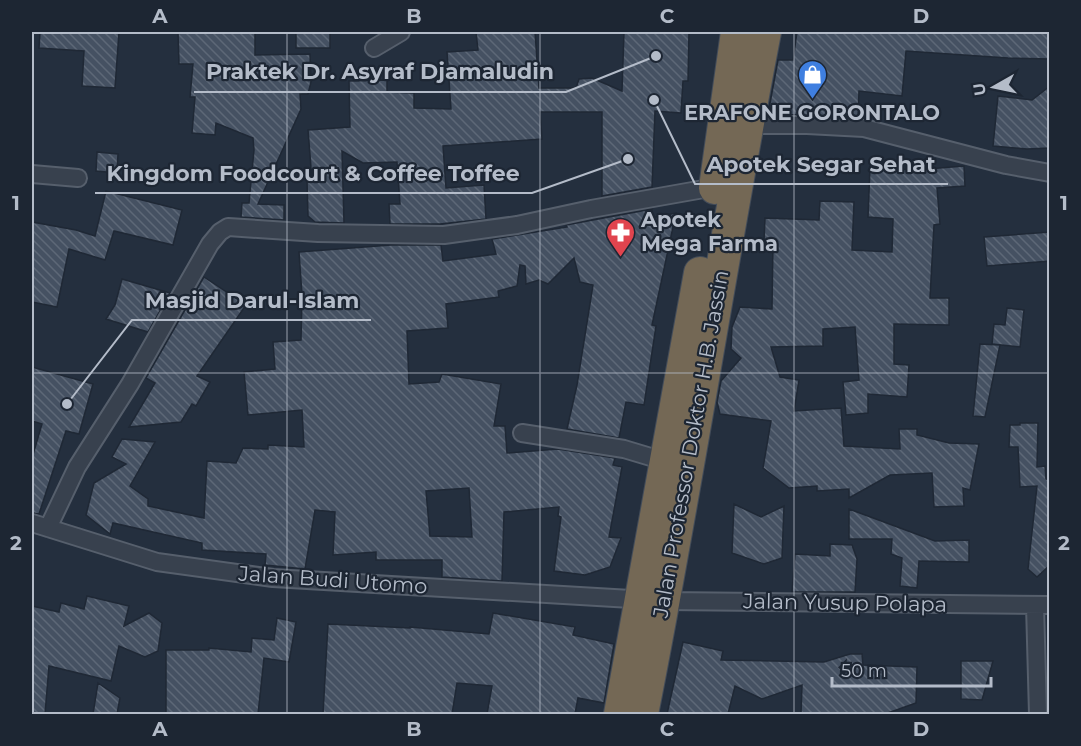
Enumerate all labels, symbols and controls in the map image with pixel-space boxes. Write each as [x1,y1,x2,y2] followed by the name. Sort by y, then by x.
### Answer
[151,4,168,28] text: A
[406,4,422,28] text: B
[660,4,675,28] text: C
[913,4,929,28] text: D
[194,52,566,92] callout: Praktek Dr. Asyraf Djamaludin
[964,57,1024,117] north arrow
[206,58,554,85] text: Praktek Dr. Asyraf Djamaludin
[796,58,828,100] shop icon: ERAFONE GORONTALO
[969,82,990,97] text: U
[684,100,940,125] place label: ERAFONE GORONTALO
[695,144,948,184] callout: Apotek Segar Sehat
[705,151,936,178] text: Apotek Segar Sehat
[95,153,532,193] callout: Kingdom Foodcourt & Coffee Toffee
[106,160,520,187] text: Kingdom Foodcourt & Coffee Toffee
[12,191,20,215] text: 1
[1060,191,1068,215] text: 1
[640,207,778,256] place label: Apotek Mega Farma
[604,216,636,258] pharmacy icon: Apotek Mega Farma
[647,268,733,621] street label: Jalan Professor Doktor H.B. Jassin
[132,280,371,320] callout: Masjid Darul-Islam
[145,287,359,314] text: Masjid Darul-Islam
[10,531,22,555] text: 2
[1058,531,1070,555] text: 2
[237,560,428,599] street label: Jalan Budi Utomo
[742,588,947,617] street label: Jalan Yusup Polapa
[832,650,991,688] scale bar
[841,660,887,682] text: 50 m
[151,717,168,741] text: A
[406,717,422,741] text: B
[660,717,675,741] text: C
[913,717,929,741] text: D

